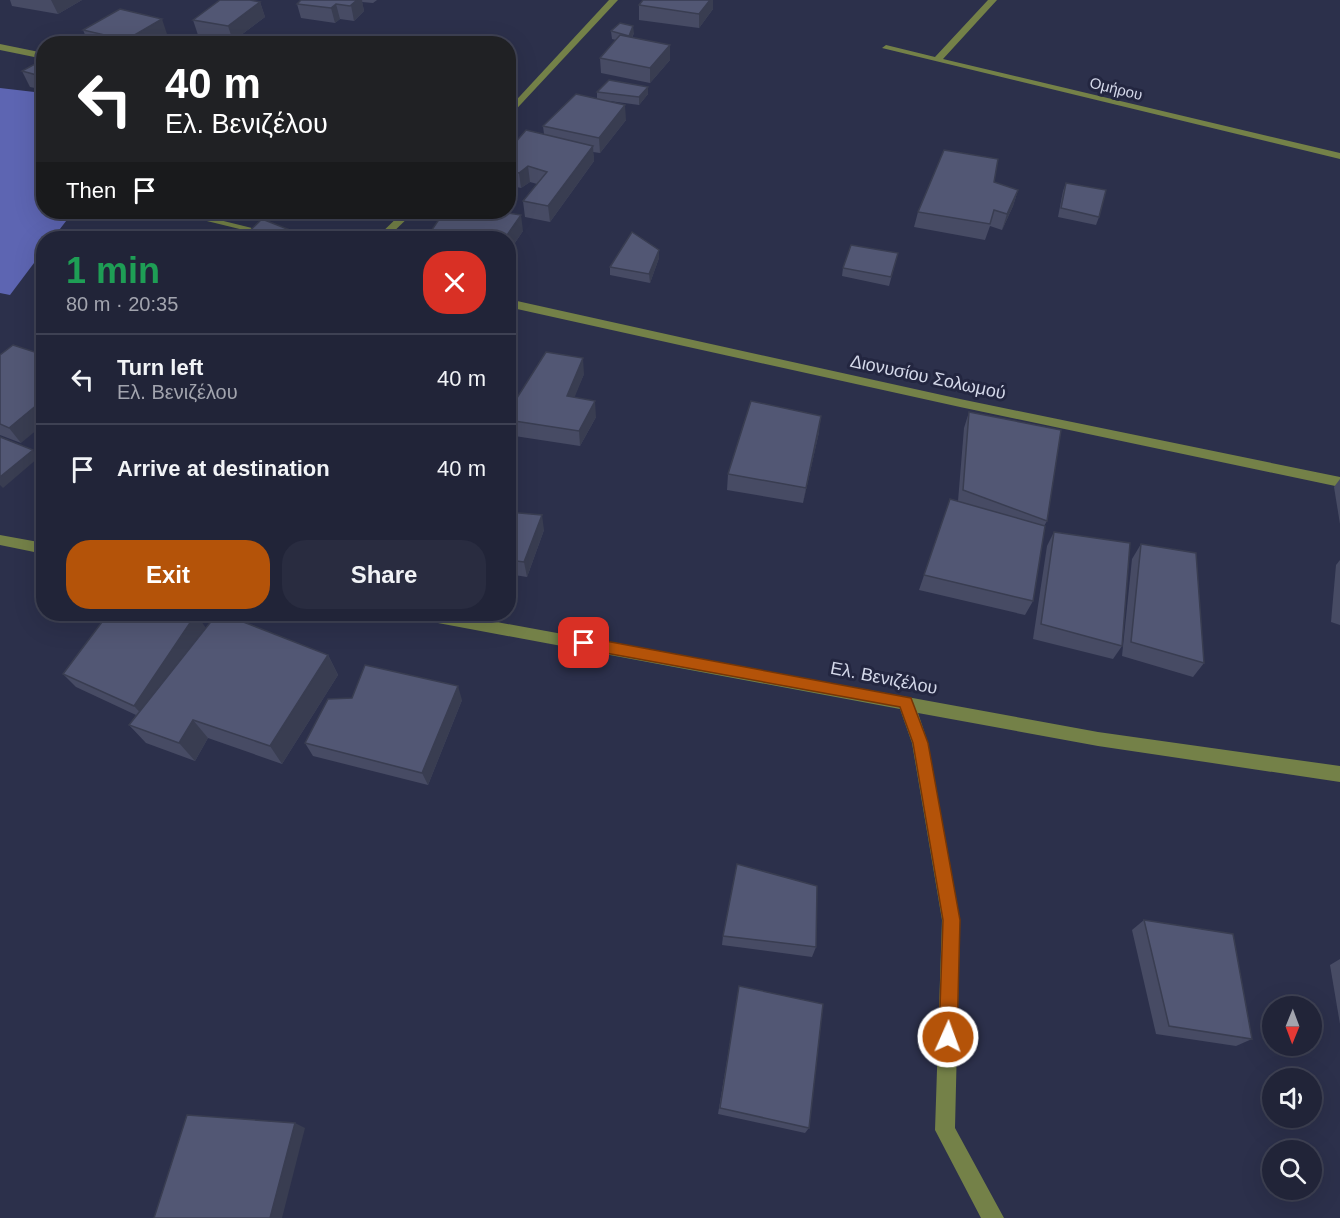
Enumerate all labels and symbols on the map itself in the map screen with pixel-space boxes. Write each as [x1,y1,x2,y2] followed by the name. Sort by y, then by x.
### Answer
[1088,74,1144,103] street label: Ομήρου
[848,351,1008,403] street label: Διονυσίου Σολωμού
[558,617,609,668] pin
[829,658,939,698] street label: Ελ. Βενιζέλου
[1262,996,1322,1056] north arrow
[916,1005,980,1069] position arrow

